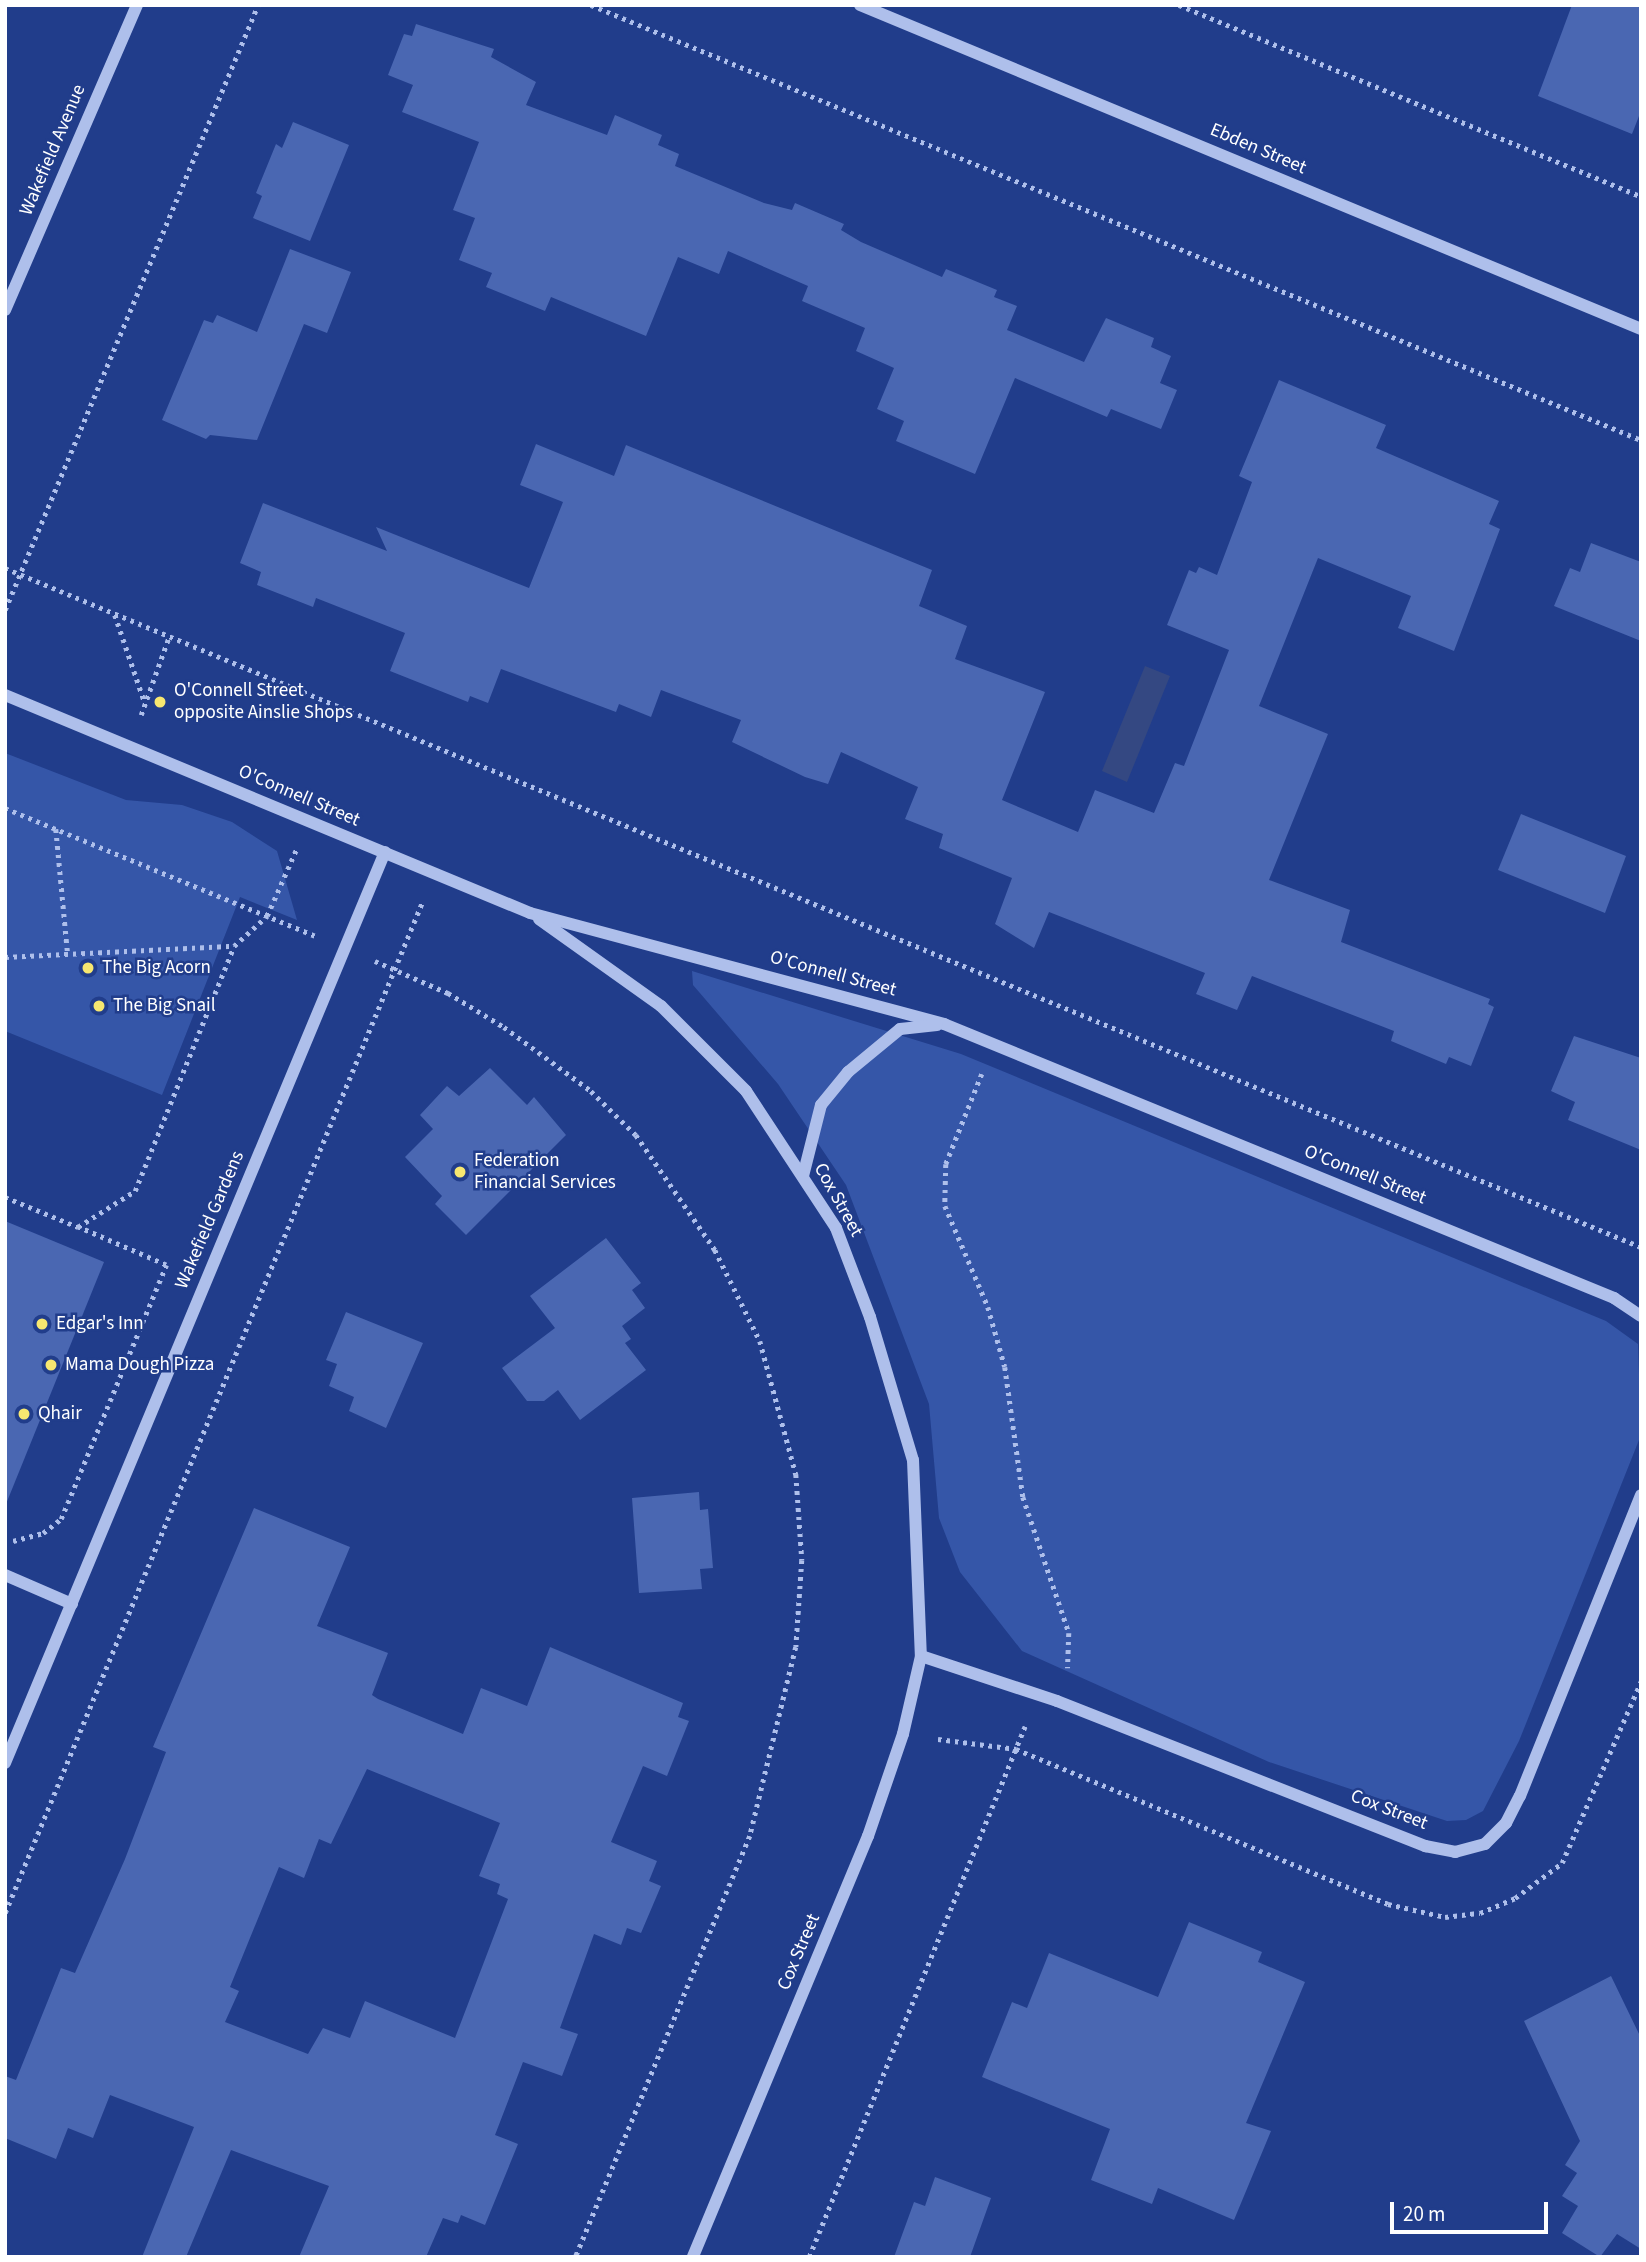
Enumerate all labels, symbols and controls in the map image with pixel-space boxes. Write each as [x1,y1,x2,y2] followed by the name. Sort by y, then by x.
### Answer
[15,81,91,219] street label: Wakefield Avenue
[1206,119,1310,179] street label: Ebden Street
[174,680,353,724] place label: O'Connell Street opposite Ainslie Shops
[152,694,168,710] marker: O'Connell Street opposite Ainslie Shops
[235,760,363,832] street label: O'Connell Street
[767,946,899,1002] street label: O'Connell Street
[102,957,211,979] place label: The Big Acorn
[80,960,96,976] marker: The Big Acorn
[113,995,216,1017] place label: The Big Snail
[91,998,107,1014] marker: The Big Snail
[1301,1140,1429,1210] street label: O'Connell Street
[171,1148,249,1292] street label: Wakefield Gardens
[474,1150,616,1194] place label: Federation Financial Services
[808,1159,868,1241] street label: Cox Street
[452,1164,468,1180] marker: Federation Financial Services
[56,1313,144,1335] place label: Edgar's Inn
[34,1316,50,1332] marker: Edgar's Inn
[65,1354,214,1376] place label: Mama Dough Pizza
[43,1357,59,1373] marker: Mama Dough Pizza
[38,1403,82,1425] place label: Qhair
[16,1406,32,1422] marker: Qhair
[1347,1785,1431,1835] street label: Cox Street
[773,1910,825,1994] street label: Cox Street
[1394,2188,1552,2232] scale bar
[1403,2199,1445,2229] text: 20 m

